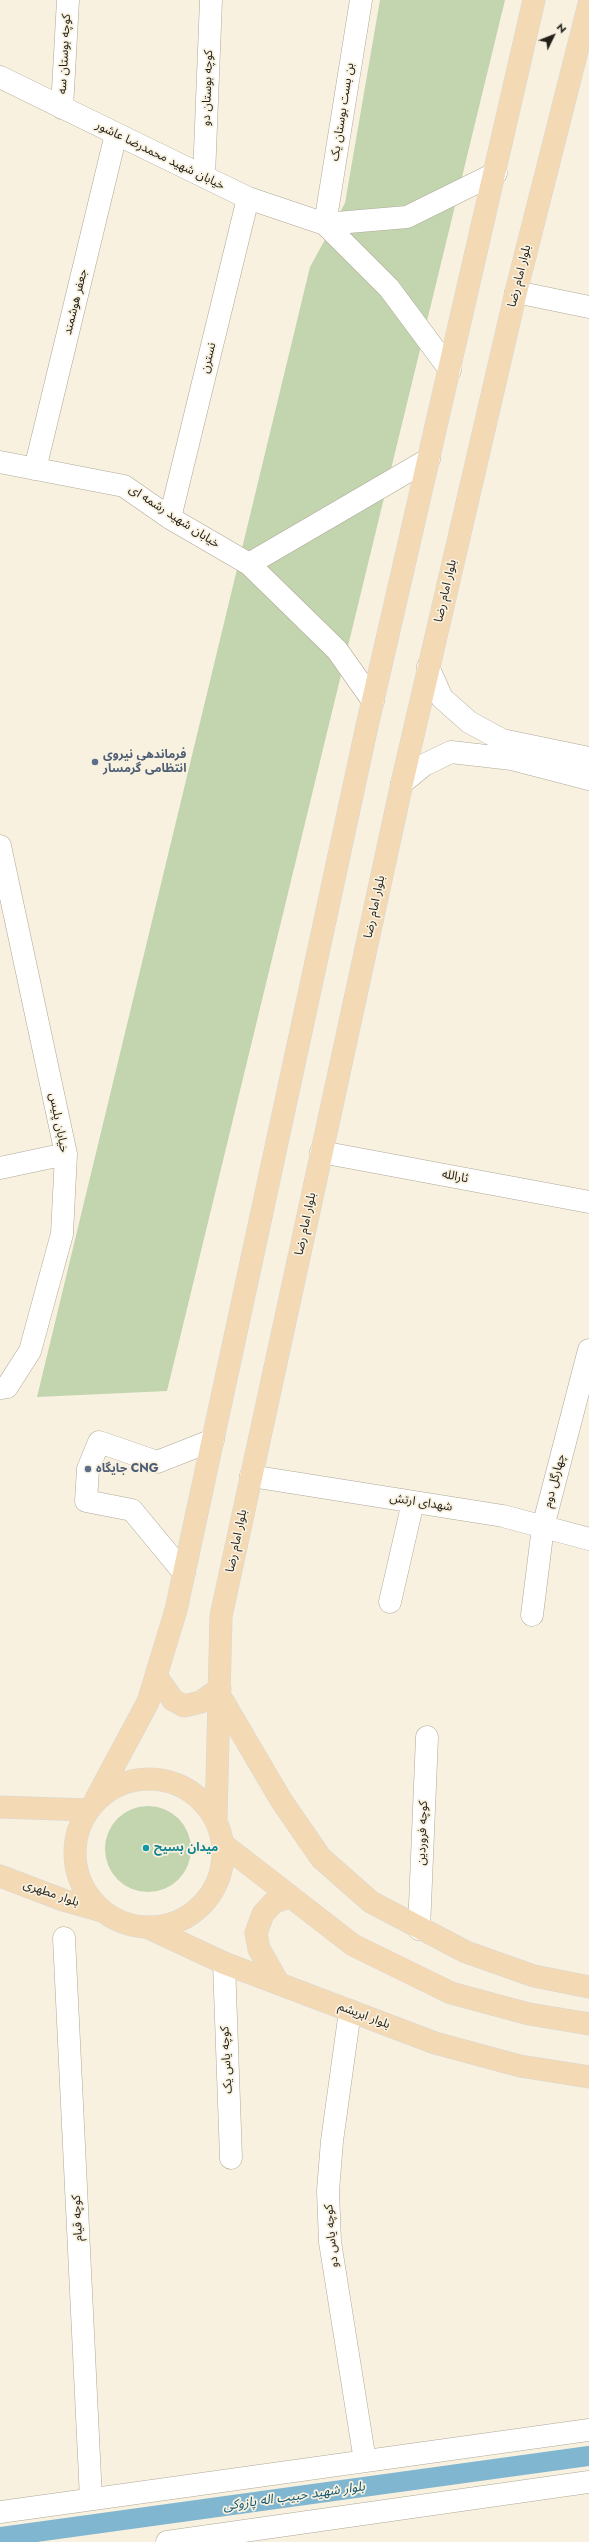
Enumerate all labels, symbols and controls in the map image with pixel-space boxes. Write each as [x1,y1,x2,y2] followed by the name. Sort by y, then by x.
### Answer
[56,13,74,95] street label: کوچه بوستان سه
[533,16,573,56] north arrow
[553,19,571,36] text: N
[199,50,217,126] street label: کوچه بوستان دو
[328,62,358,162] street label: بن بست بوستان یک
[93,118,227,194] street label: خیابان شهید محمدرضا عاشور
[505,243,535,309] street label: بلوار امام رضا
[61,268,91,336] street label: جعفر هوشمند
[198,341,220,375] street label: نسترن
[126,482,222,552] street label: خیابان شهید رشمه ای
[432,558,460,624] street label: بلوار امام رضا
[103,748,186,776] place label: فرماندهی نیروی انتظامی گرمسار
[90,757,100,767] marker: فرماندهی نیروی انتظامی گرمسار
[361,874,389,940] street label: بلوار امام رضا
[45,1092,71,1154] street label: خیابان پلیس
[441,1167,469,1187] street label: ثارالله
[292,1191,320,1257] street label: بلوار امام رضا
[541,1453,569,1509] street label: چهارگل دوم
[96,1462,159,1476] place label: جایگاه CNG
[83,1464,93,1474] marker: جایگاه CNG
[389,1491,453,1515] street label: شهدای ارتش
[223,1508,251,1574] street label: بلوار امام رضا
[415,1800,431,1866] street label: کوچه فروردین
[154,1841,218,1855] place label: میدان بسیح
[141,1843,151,1853] marker: میدان بسیح
[21,1878,81,1910] street label: بلوار مطهری
[336,2000,392,2032] street label: بلوار ابریشم
[218,2026,236,2094] street label: کوچه یاس یک
[70,2195,86,2241] street label: کوچه قیام
[322,2204,342,2268] street label: کوچه یاس دو
[222,2479,366,2515] water label: بلوار شهید حبیب اله پازوکی

